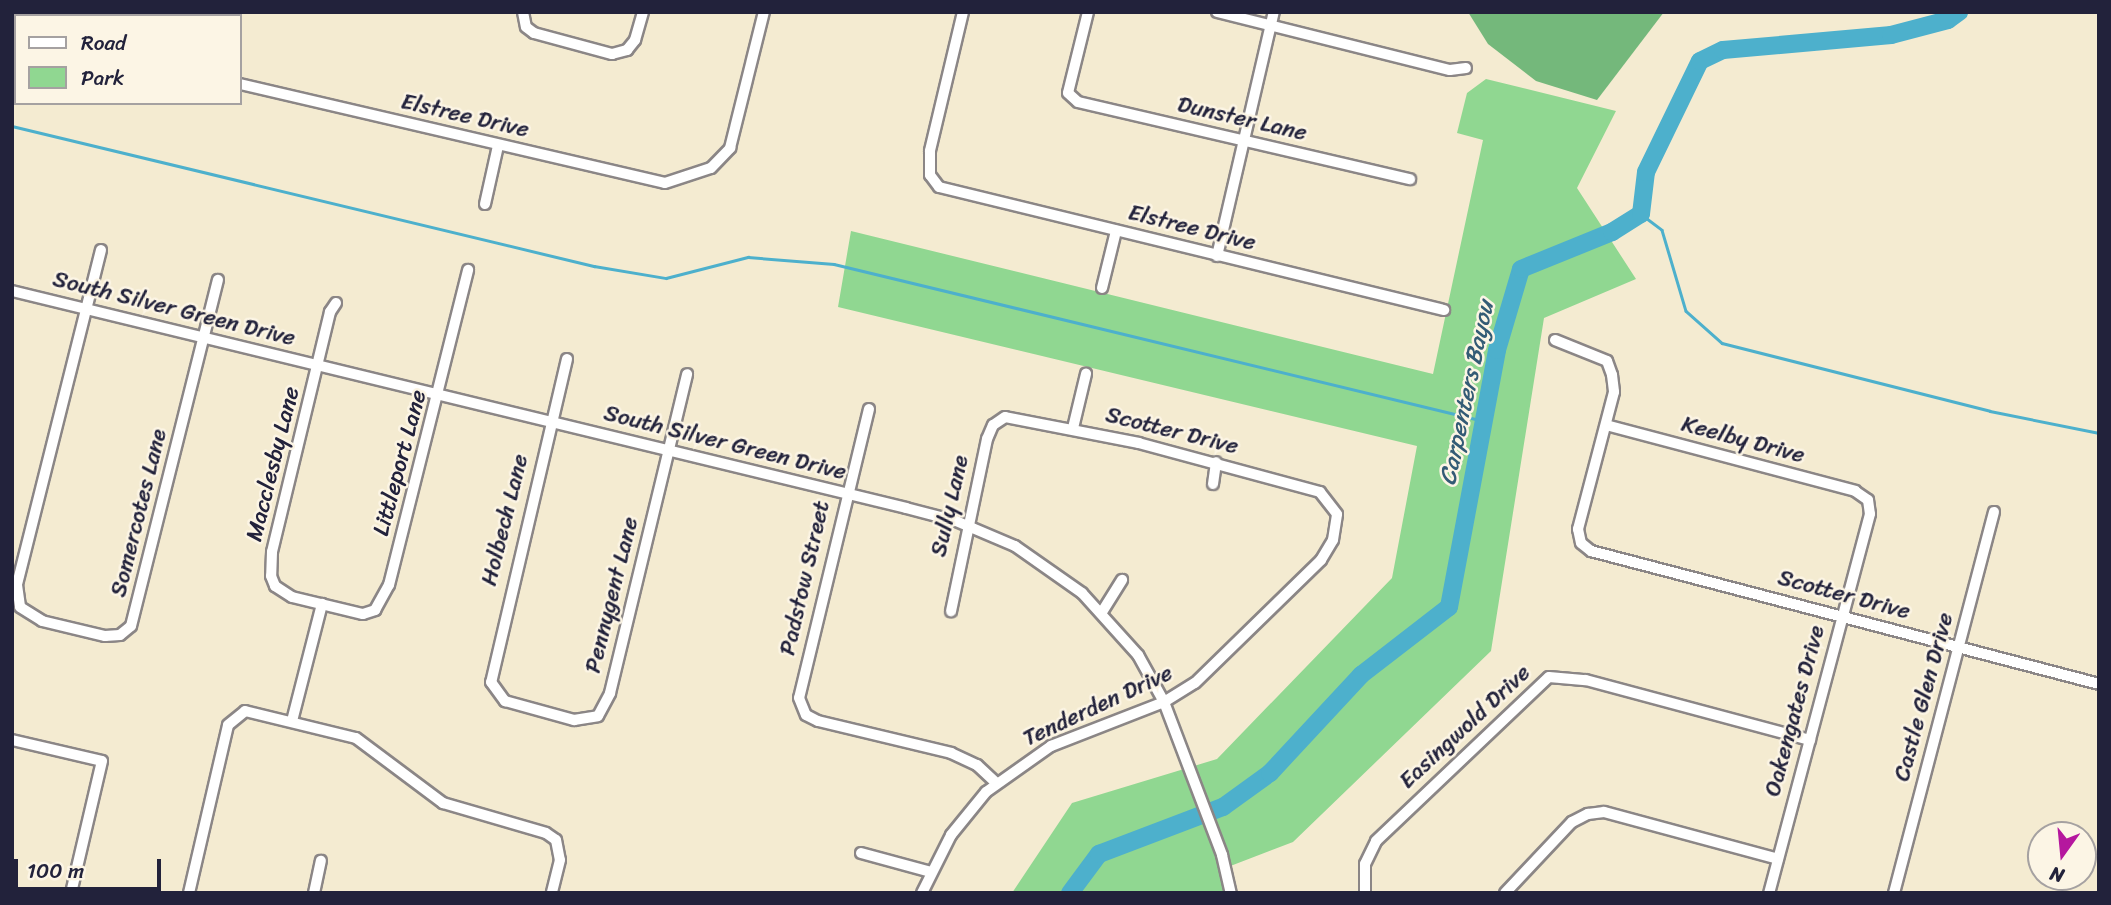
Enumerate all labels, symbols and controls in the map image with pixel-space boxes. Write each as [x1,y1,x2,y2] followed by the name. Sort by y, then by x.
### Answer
[14,14,242,105] legend
[81,24,126,62] text: Road
[81,59,124,97] text: Park
[398,88,532,144] street label: Elstree Drive
[1175,91,1309,147] street label: Dunster Lane
[1125,199,1259,257] street label: Elstree Drive
[50,265,298,353] street label: South Silver Green Drive
[1433,298,1501,488] water label: Carpenters Bayou
[240,384,306,544] street label: Macclesby Lane
[367,387,433,539] street label: Littleport Lane
[601,399,849,487] street label: South Silver Green Drive
[1103,401,1241,461] street label: Scotter Drive
[1678,410,1808,470] street label: Keelby Drive
[105,426,173,600] street label: Somercotes Lane
[475,451,535,589] street label: Holbech Lane
[925,452,975,560] street label: Sully Lane
[774,498,836,658] street label: Padstow Street
[579,514,645,676] street label: Pennygent Lane
[1775,564,1913,626] street label: Scotter Drive
[1888,609,1960,785] street label: Castle Glen Drive
[1759,622,1831,800] street label: Oakengates Drive
[1019,659,1177,753] street label: Tenderden Drive
[1394,659,1536,795] street label: Easingwold Drive
[2027,821,2097,891] north arrow
[18,846,164,890] scale bar
[27,852,84,890] text: 100 m
[2046,857,2068,892] text: N

